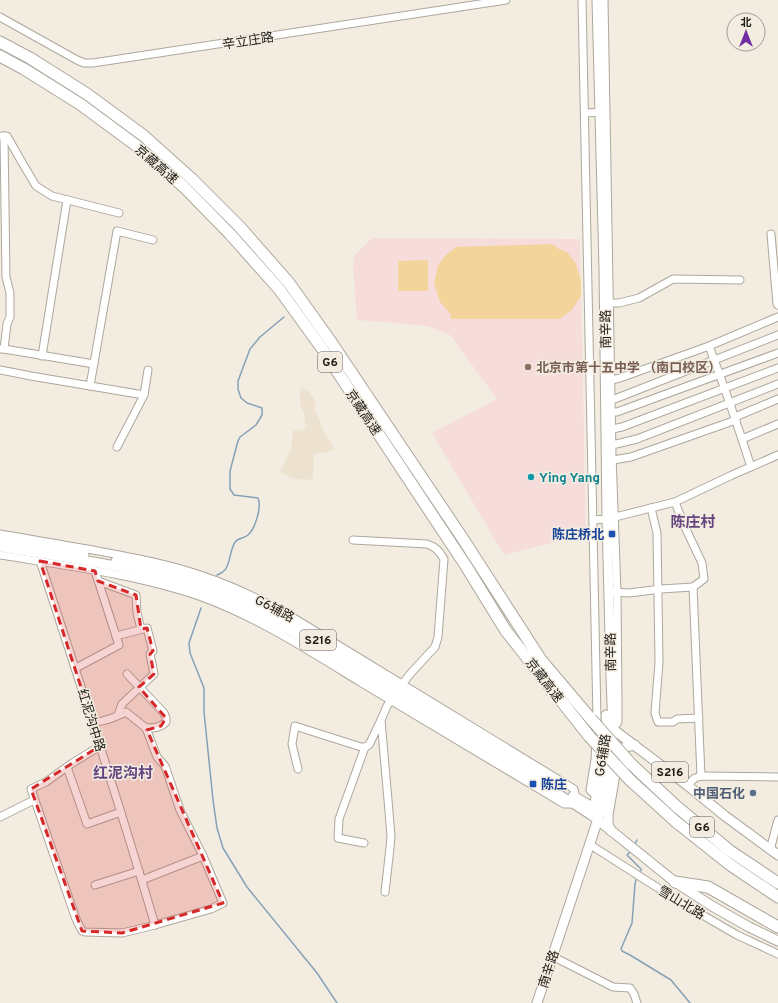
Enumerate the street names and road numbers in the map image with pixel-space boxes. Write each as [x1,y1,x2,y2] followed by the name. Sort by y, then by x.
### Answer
[221,30,275,54] street label: 辛立庄路
[131,142,181,189] street label: 京藏高速
[599,309,615,349] street label: 南辛路
[318,352,342,372] road number: G6
[341,387,384,439] street label: 京藏高速
[251,593,297,627] street label: G6辅路
[300,630,336,650] road number: S216
[604,632,620,672] street label: 南辛路
[521,656,566,707] street label: 京藏高速
[73,687,108,754] street label: 红泥沟中路
[593,733,615,778] street label: G6辅路
[652,762,688,782] road number: S216
[690,817,714,837] road number: G6
[655,883,708,924] street label: 雪山北路
[536,949,564,991] street label: 南辛路

